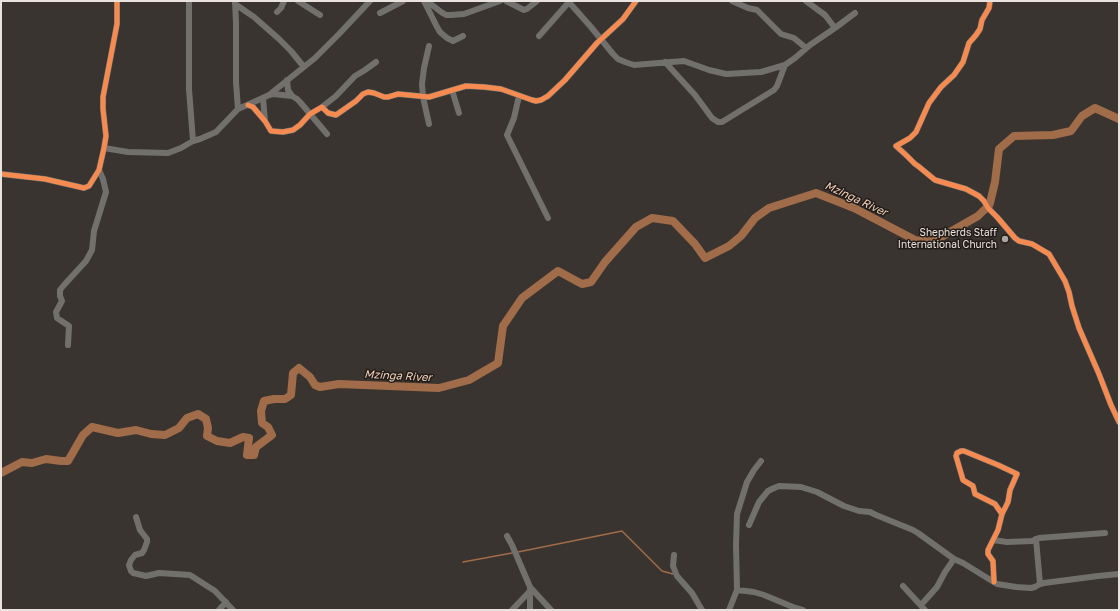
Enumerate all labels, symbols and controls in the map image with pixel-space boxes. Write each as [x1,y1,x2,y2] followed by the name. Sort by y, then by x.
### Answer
[823,179,889,219] water label: Mzinga River
[898,227,997,250] place label: Shepherds Staff International Church
[1000,234,1010,244] marker: Shepherds Staff International Church
[364,368,432,384] water label: Mzinga River

